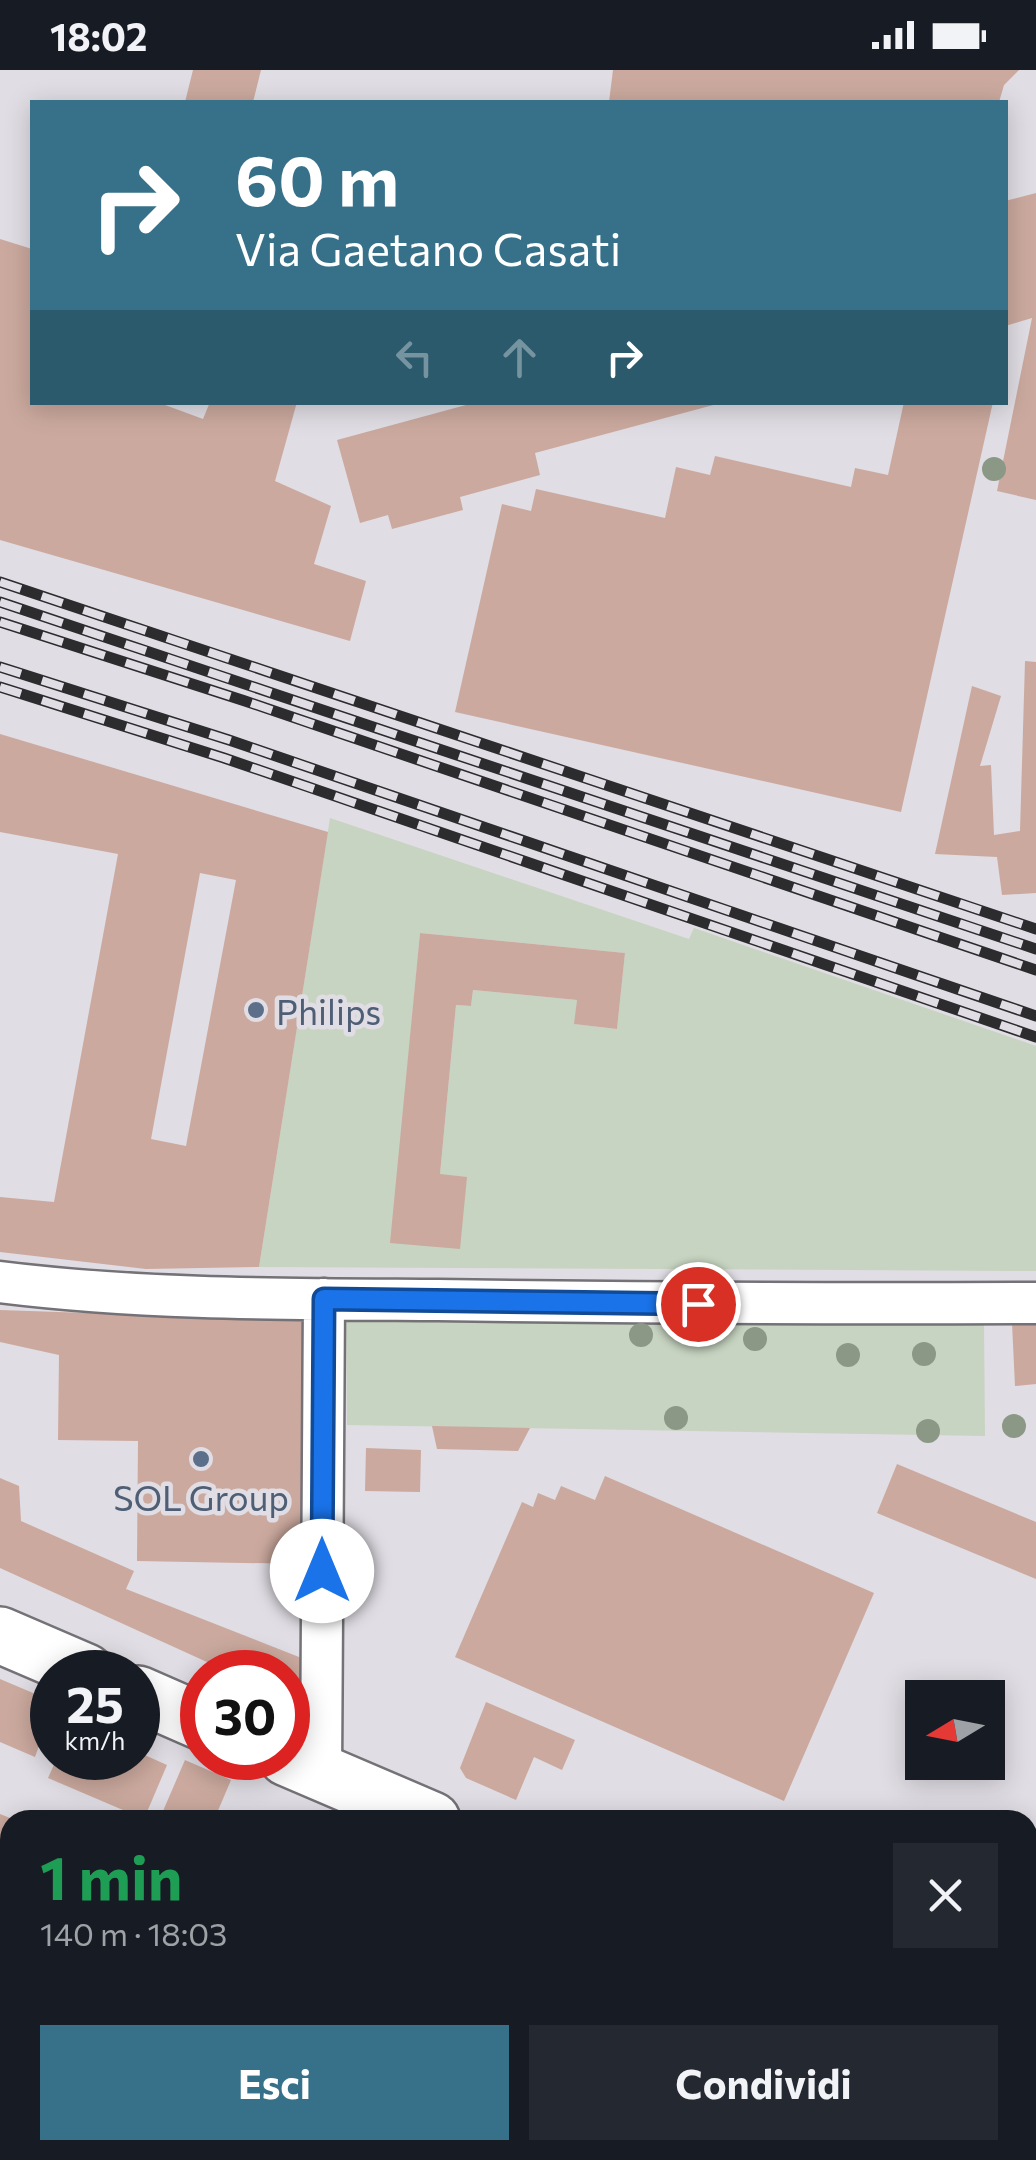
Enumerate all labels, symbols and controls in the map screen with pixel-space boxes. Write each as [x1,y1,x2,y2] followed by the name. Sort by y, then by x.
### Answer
[50,12,147,59] text: 18:02
[235,135,399,220] text: 60 m
[70,140,200,270] icon: right
[235,220,621,275] text: Via Gaetano Casati
[387,330,442,385] icon: left
[492,330,547,385] icon: ahead
[597,330,652,385] icon: right
[276,989,381,1032] place label: Philips
[245,999,267,1021] marker: Philips
[656,1262,741,1347] pin
[671,1277,726,1332] icon: arrive
[190,1448,212,1470] marker: SOL Group
[113,1475,289,1518] place label: SOL Group
[270,1519,374,1623] position arrow
[180,1650,310,1780] speed limit sign: 30
[66,1672,124,1733] text: 25
[905,1680,1005,1780] north arrow
[905,1680,1005,1780] map controls
[65,1725,125,1755] text: km/h
[40,1839,182,1912] text: 1 min
[893,1843,998,1948] button: close
[40,1913,227,1953] text: 140 m · 18:03
[40,2025,509,2140] button: Esci
[529,2025,998,2140] button: Condividi

